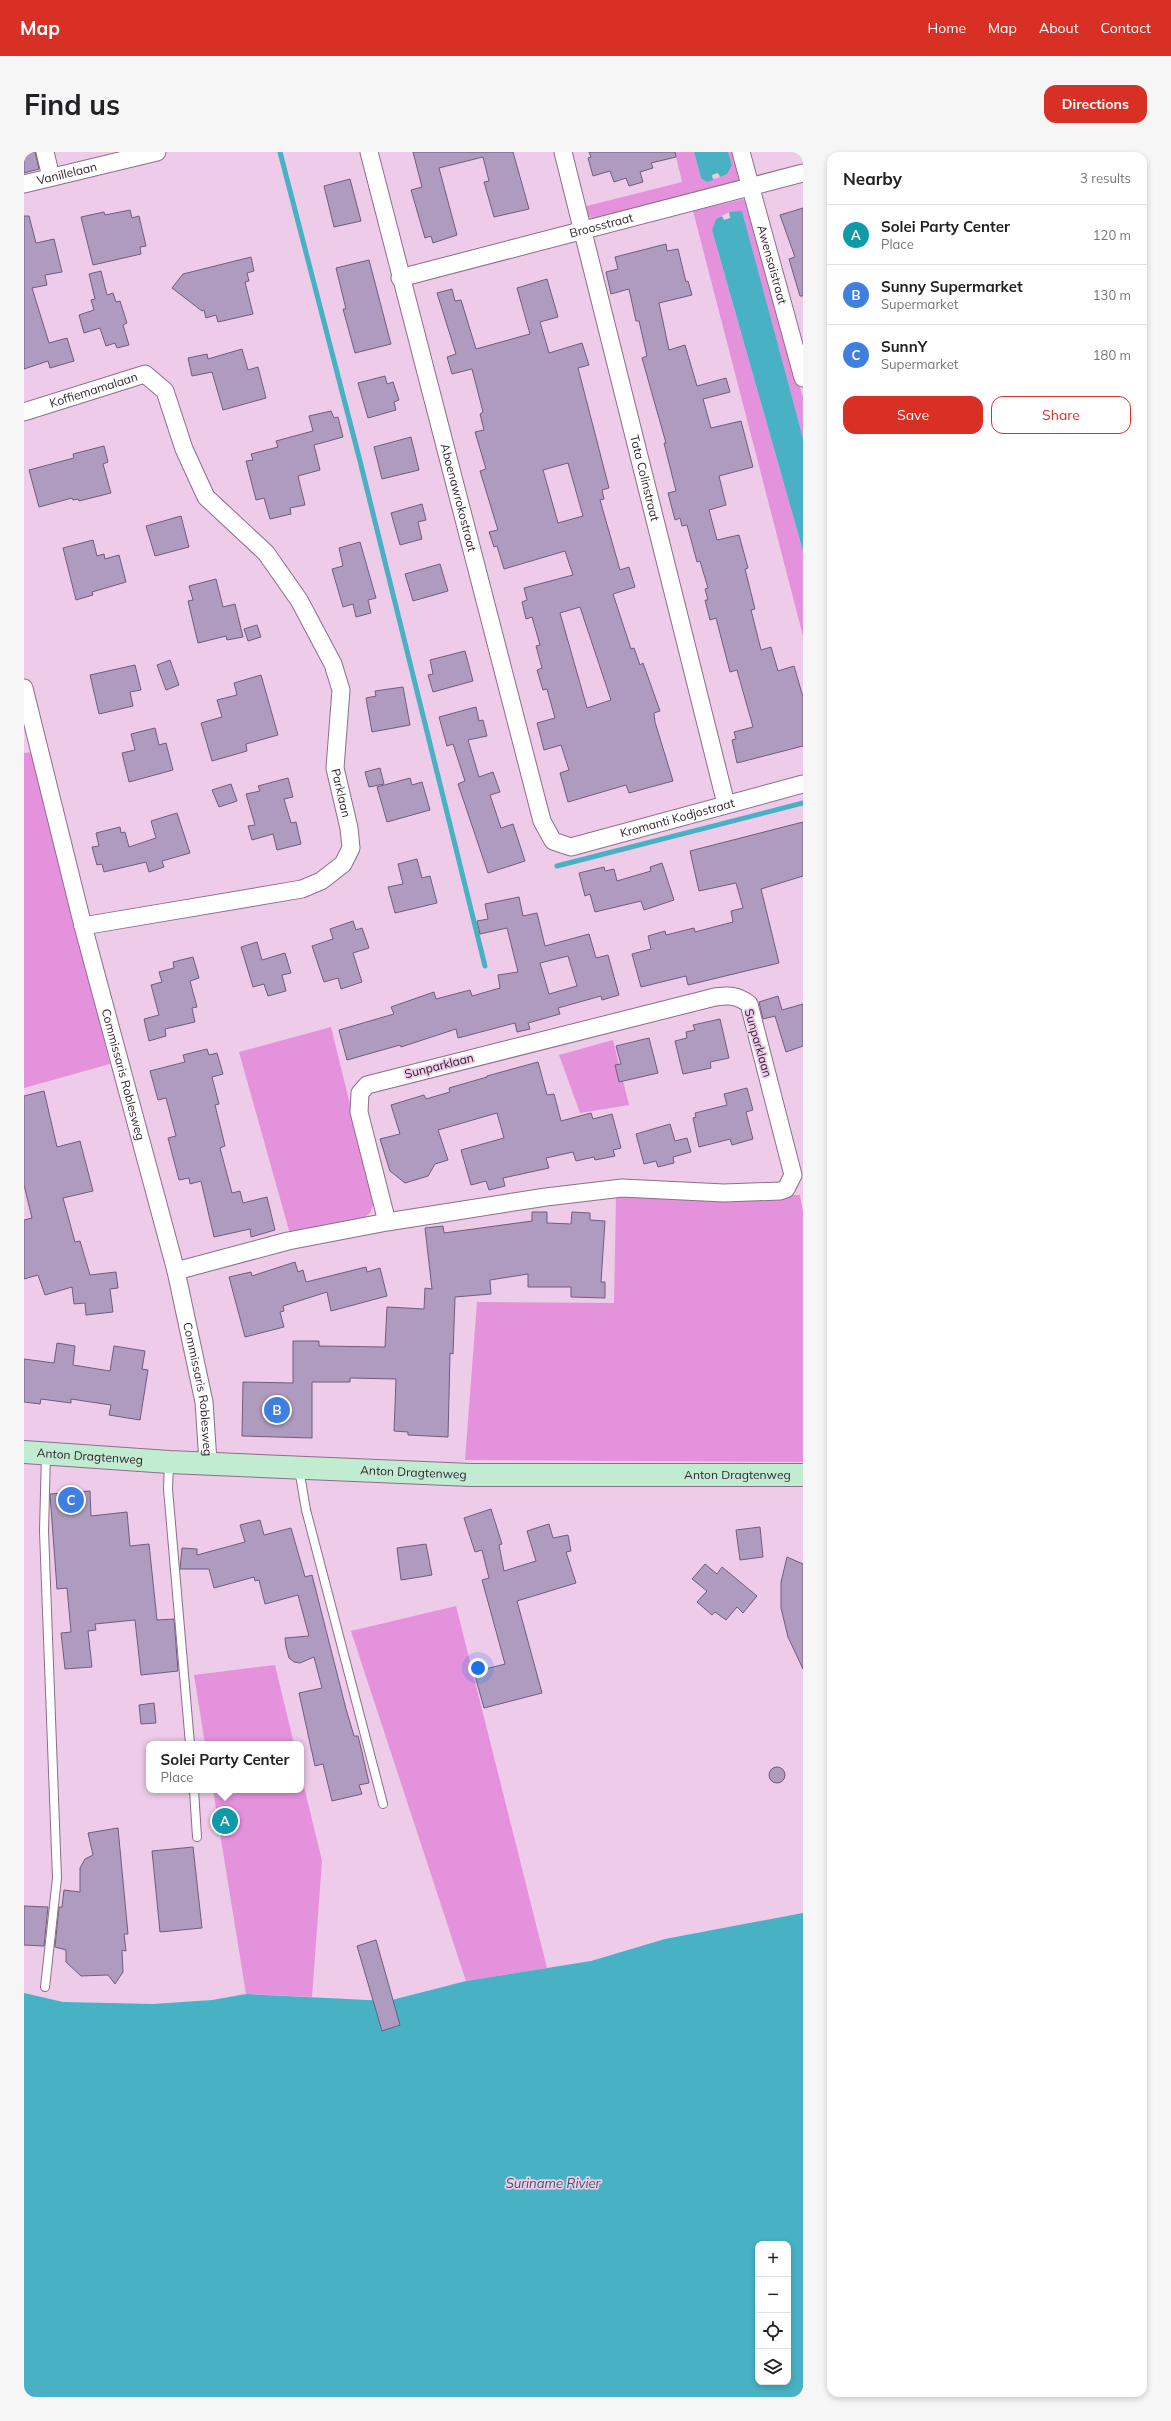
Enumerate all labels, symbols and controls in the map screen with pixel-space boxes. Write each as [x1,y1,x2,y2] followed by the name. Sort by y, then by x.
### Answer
[20,16,60,40] text: Map
[927,19,966,37] text: Home
[988,19,1017,37] text: Map
[1039,19,1079,37] text: About
[1101,19,1151,37] text: Contact
[1044,85,1147,123] button: Directions
[24,87,120,122] text: Find us
[35,159,98,188] street label: Vanillelaan
[843,168,902,189] text: Nearby
[1080,170,1131,186] text: 3 results
[568,210,635,241] street label: Broosstraat
[881,217,1010,236] text: Solei Party Center
[754,223,790,306] street label: Awensaistraat
[851,227,861,243] text: A
[1093,227,1131,243] text: 120 m
[881,236,914,252] text: Place
[881,277,1023,296] text: Sunny Supermarket
[852,287,860,303] text: B
[1093,287,1131,303] text: 130 m
[881,296,958,312] text: Supermarket
[881,337,927,356] text: SunnY
[852,347,860,363] text: C
[1093,347,1131,363] text: 180 m
[881,356,958,372] text: Supermarket
[48,369,139,410] street label: Koffiemamalaan
[843,396,983,434] button: Save
[991,396,1131,434] button: Share
[627,433,663,523] street label: Tata Colinstraat
[438,442,480,553] street label: Aboenawrokostraat
[328,767,354,819] street label: Parklaan
[618,795,736,840] street label: Kromanti Kodjostraat
[99,1007,148,1142] street label: Commissaris Roblesweg
[742,1007,775,1079] street label: Sunparklaan
[403,1050,475,1081] street label: Sunparklaan
[180,1321,216,1457] street label: Commissaris Roblesweg
[264,1395,290,1425] pin: B
[36,1445,144,1467] street label: Anton Dragtenweg
[360,1462,467,1482] street label: Anton Dragtenweg
[684,1467,791,1482] street label: Anton Dragtenweg
[58,1485,84,1515] pin: C
[468,1658,488,1678] your location
[146,1741,304,1793] popup
[161,1750,289,1769] text: Solei Party Center
[161,1769,193,1785] text: Place
[212,1806,238,1836] pin: A
[506,2175,602,2191] water label: Suriname Rivier
[755,2241,791,2385] map controls
[755,2241,791,2277] button: +
[755,2277,791,2313] button: −
[755,2313,791,2349] button: locate
[755,2349,791,2385] button: layers

